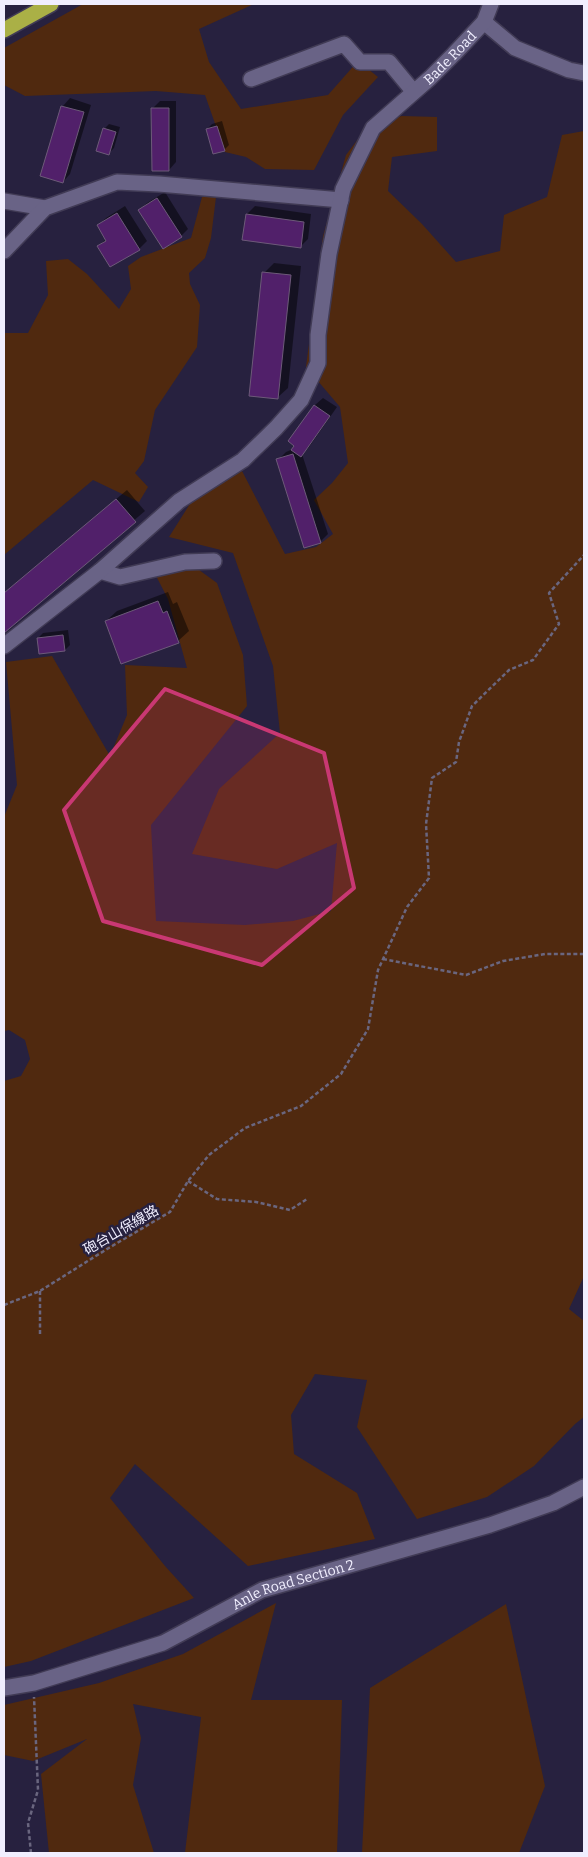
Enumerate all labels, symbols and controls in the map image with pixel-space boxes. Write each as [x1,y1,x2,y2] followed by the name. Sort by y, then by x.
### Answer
[420,27,480,88] street label: Bade Road
[80,1202,162,1258] street label: 砲台山保線路
[229,1556,356,1613] street label: Anle Road Section 2

